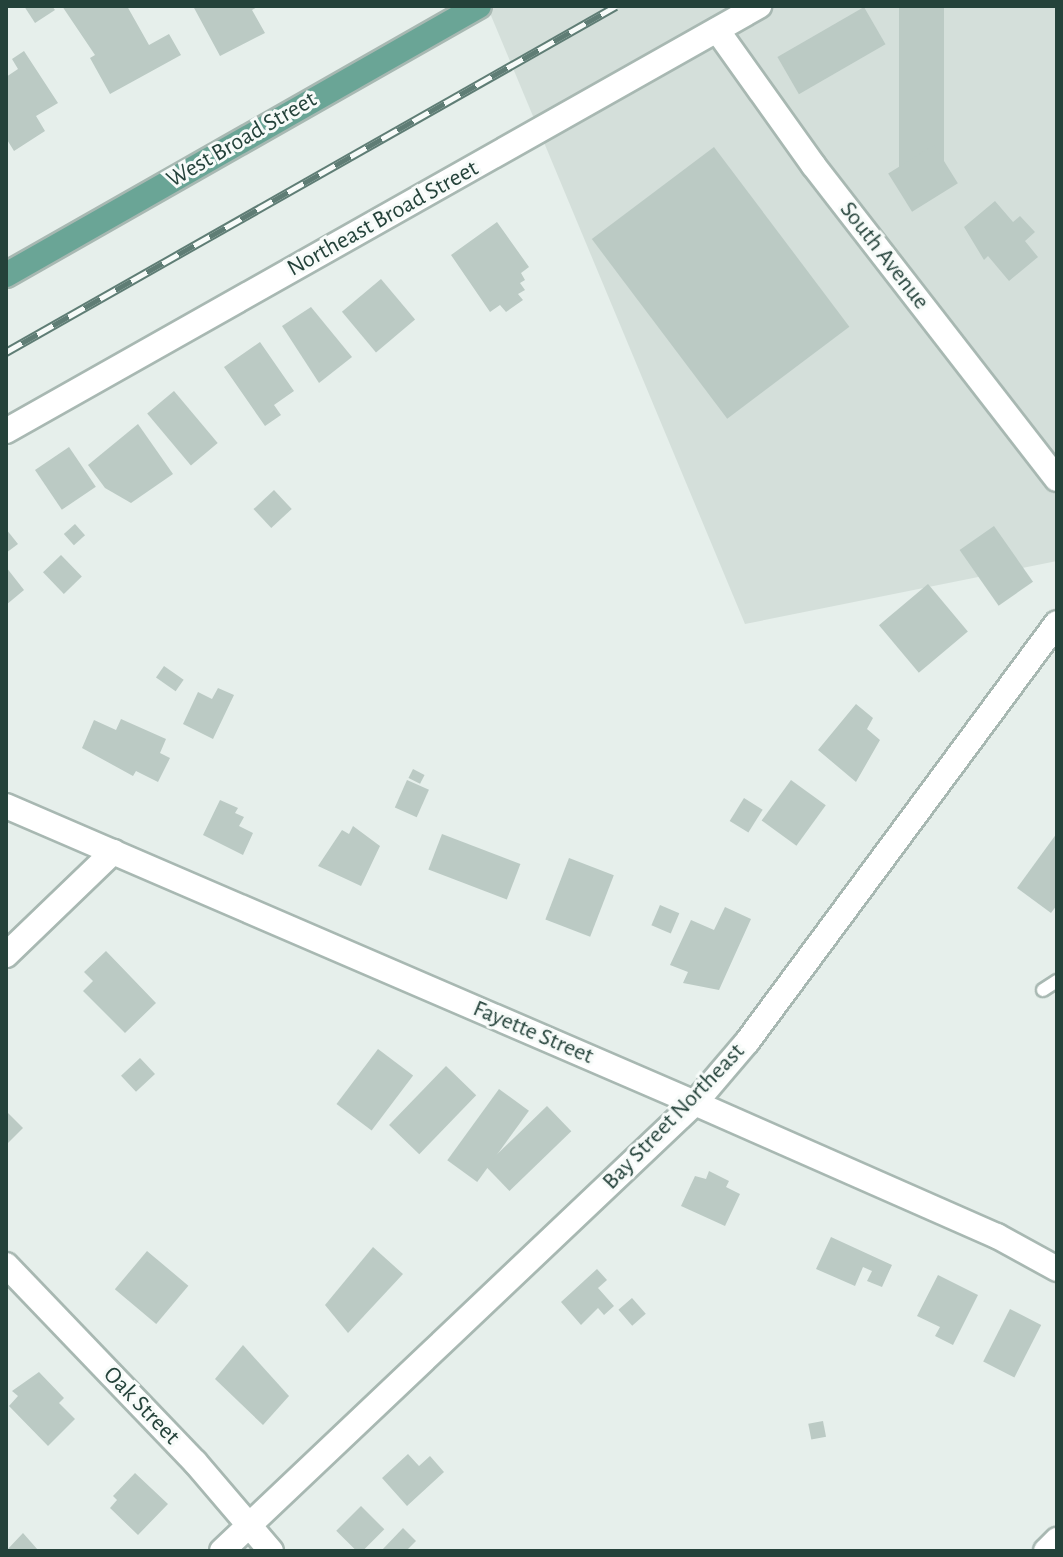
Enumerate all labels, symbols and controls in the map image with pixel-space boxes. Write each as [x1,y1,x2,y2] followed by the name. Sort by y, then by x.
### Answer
[162,86,322,194] street label: West Broad Street
[282,155,484,283] street label: Northeast Broad Street
[833,196,935,316] street label: South Avenue
[468,995,598,1071] street label: Fayette Street
[597,1038,751,1196] street label: Bay Street Northeast
[97,1361,185,1451] street label: Oak Street

